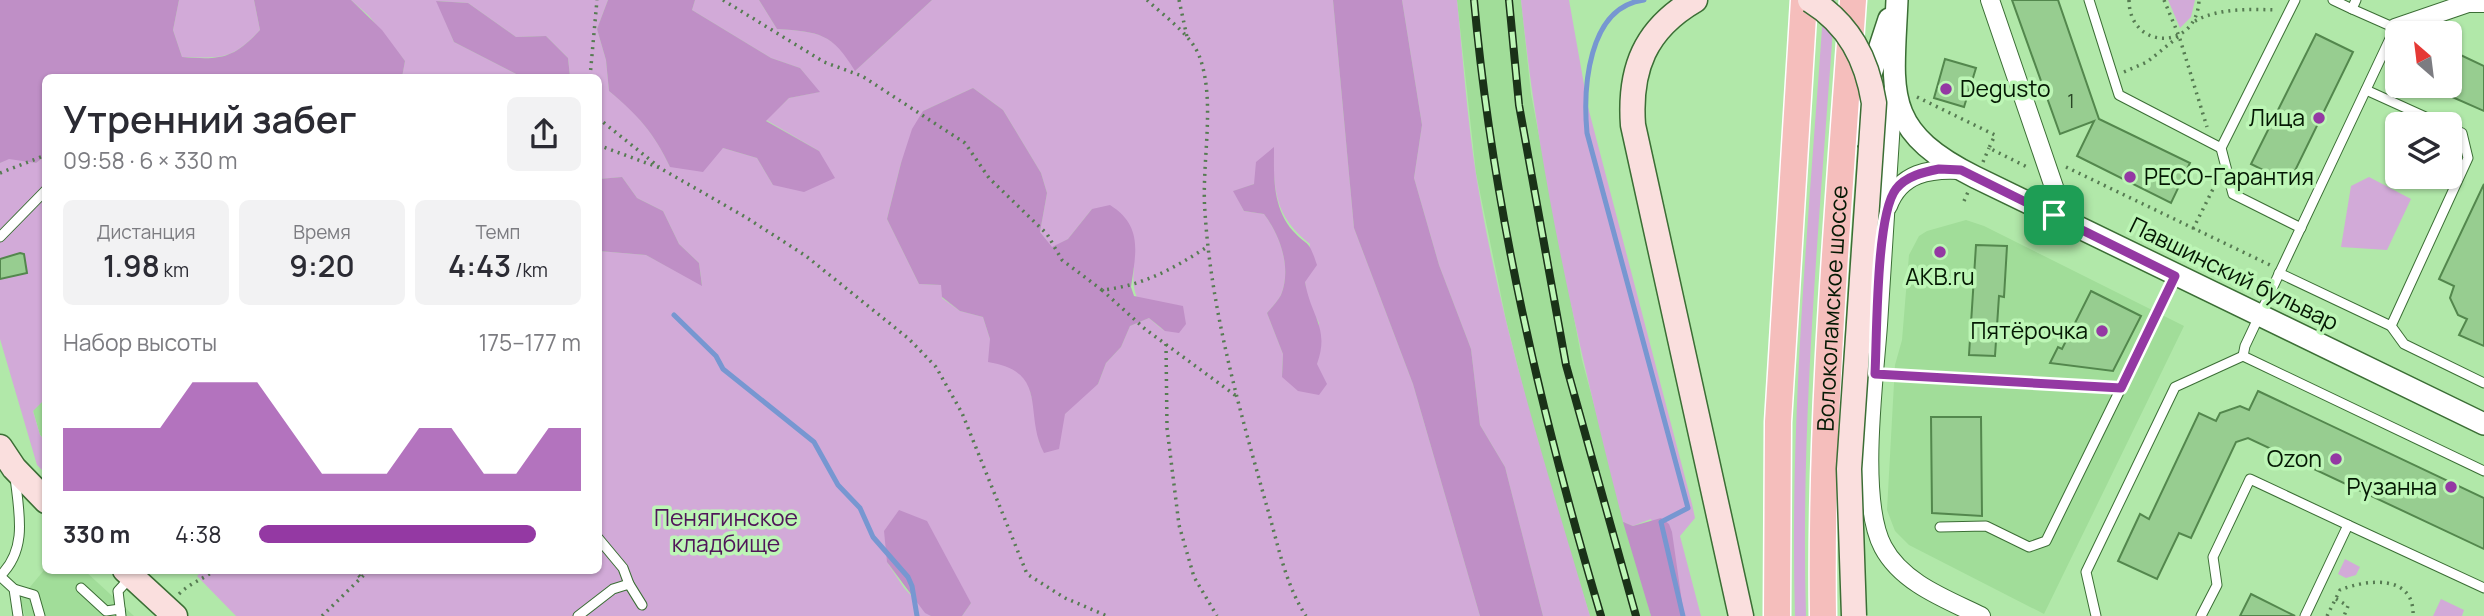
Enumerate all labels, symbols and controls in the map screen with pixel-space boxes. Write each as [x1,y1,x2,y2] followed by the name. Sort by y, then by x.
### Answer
[2385,21,2462,98] north arrow
[2385,21,2462,189] map controls
[1960,72,2051,104] place label: Degusto
[1938,81,1954,97] marker: Degusto
[2067,88,2075,114] house number: 1
[63,92,357,144] text: Утренний забег
[507,97,581,171] button: share
[2249,101,2305,133] place label: Лица
[2311,110,2327,126] marker: Лица
[2385,112,2462,189] button: layers
[63,144,237,176] text: 09:58 · 6 × 330 m
[2144,160,2314,192] place label: РЕСО-Гарантия
[2122,169,2138,185] marker: РЕСО-Гарантия
[1809,184,1855,432] street label: Волоколамское шоссе
[2024,185,2084,245] pin
[2035,196,2073,234] icon: arrive
[2125,209,2344,338] street label: Павшинский бульвар
[96,219,196,245] text: Дистанция
[293,219,351,245] text: Время
[476,219,520,245] text: Темп
[1932,244,1948,260] marker: AKB.ru
[103,245,160,286] text: 1.98
[289,245,355,286] text: 9:20
[448,245,511,286] text: 4:43
[160,257,189,283] text: km
[511,257,548,283] text: /km
[1905,260,1975,292] place label: AKB.ru
[1970,314,2088,346] place label: Пятёрочка
[2094,323,2110,339] marker: Пятёрочка
[63,326,217,358] text: Набор высоты
[478,326,581,358] text: 175–177 m
[2267,442,2322,474] place label: Ozon
[2328,451,2344,467] marker: Ozon
[2347,470,2437,502] place label: Рузанна
[2443,479,2459,495] marker: Рузанна
[654,501,798,559] park label: Пенягинское кладбище
[63,518,130,550] text: 330 m
[175,518,222,550] text: 4:38

